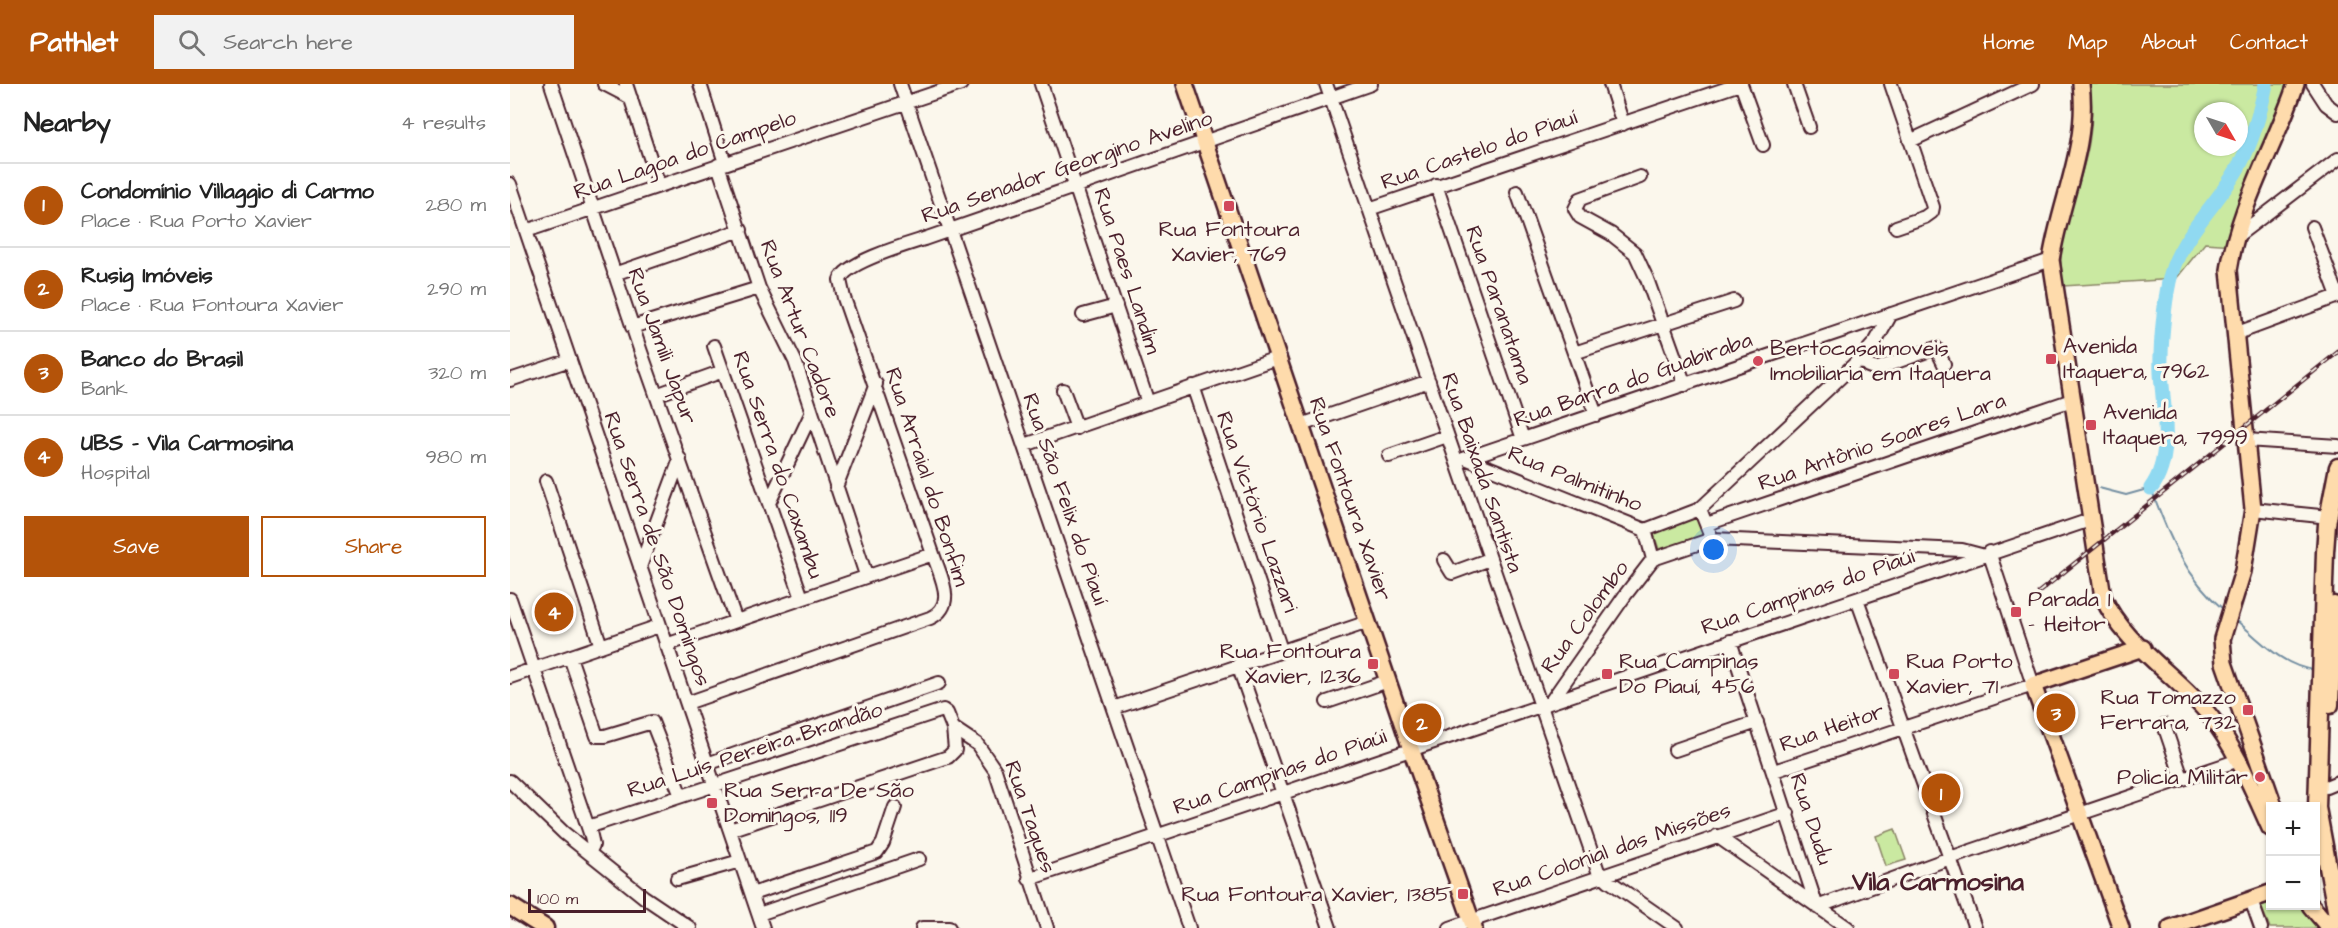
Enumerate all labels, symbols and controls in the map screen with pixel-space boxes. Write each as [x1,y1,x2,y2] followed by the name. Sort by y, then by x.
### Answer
[154,15,574,69] search box
[30,23,118,62] text: Pathlet
[175,26,208,59] icon: search
[223,27,353,58] text: Search here
[1983,28,2035,57] text: Home
[2068,28,2108,57] text: Map
[2141,28,2197,57] text: About
[2230,28,2308,57] text: Contact
[570,102,801,209] street label: Rua Lagoa do Campelo
[917,102,1218,232] street label: Rua Senador Georgino Avelino
[1377,102,1582,198] street label: Rua Castelo do Piauí
[2194,102,2248,156] north arrow
[24,105,111,141] text: Nearby
[401,109,486,137] text: 4 results
[81,176,374,207] text: Condomínio Villaggio di Carmo
[1086,184,1168,358] street label: Rua Paes Landim
[42,191,45,219] text: 1
[425,191,486,219] text: 280 m
[1222,199,1236,213] marker: Rua Fontoura Xavier, 769
[81,207,312,235] text: Place · Rua Porto Xavier
[1158,214,1300,270] place label: Rua Fontoura Xavier, 769
[1457,221,1541,389] street label: Rua Paranatama
[752,235,848,423] street label: Rua Artur Cadore
[81,260,213,291] text: Rusig Imóveis
[619,264,705,428] street label: Rua Jamili Japur
[38,275,49,303] text: 2
[427,275,486,303] text: 290 m
[81,291,343,319] text: Place · Rua Fontoura Xavier
[1509,325,1757,435] street label: Rua Barra do Guabiraba
[2063,331,2210,387] place label: Avenida Itaquera, 7962
[1770,333,1991,389] place label: Bertocasaimoveis Imobiliaria em Itaquera
[81,344,243,375] text: Banco do Brasil
[725,347,831,583] street label: Rua Serra do Caxambu
[2044,352,2058,366] marker: Avenida Itaquera, 7962
[1751,354,1765,368] marker: Bertocasaimoveis Imobiliaria em Itaquera
[38,359,49,387] text: 3
[428,359,486,387] text: 320 m
[877,364,977,590] street label: Rua Arraial do Bonfim
[1433,369,1531,577] street label: Rua Baixada Santista
[81,375,128,403] text: Bank
[1754,385,2010,499] street label: Rua Antônio Soares Lara
[1014,389,1116,610] street label: Rua São Felix do Piauí
[1301,393,1399,605] street label: Rua Fontoura Xavier
[2103,397,2248,453] place label: Avenida Itaquera, 7999
[1208,407,1306,617] street label: Rua Victório Lazzari
[594,408,719,691] street label: Rua Serra de São Domingos
[2084,418,2098,432] marker: Avenida Itaquera, 7999
[81,428,293,459] text: UBS - Vila Carmosina
[1503,438,1647,520] street label: Rua Palmitinho
[37,443,50,471] text: 4
[425,443,486,471] text: 980 m
[81,459,150,487] text: Hospital
[24,516,249,577] button: Save
[261,516,486,577] button: Share
[1699,535,1728,564] your location
[1697,541,1919,643] street label: Rua Campinas do Piaúi
[1534,554,1637,680] street label: Rua Colombo
[2028,584,2111,640] place label: Parada 1 - Heitor
[534,590,573,634] pin: 4
[2009,605,2023,619] marker: Parada 1 - Heitor
[1220,636,1361,692] place label: Rua Fontoura Xavier, 1236
[1619,646,1759,702] place label: Rua Campinas Do Piauí, 456
[1906,646,2013,702] place label: Rua Porto Xavier, 71
[1366,657,1380,671] marker: Rua Fontoura Xavier, 1236
[1600,667,1614,681] marker: Rua Campinas Do Piauí, 456
[1887,667,1901,681] marker: Rua Porto Xavier, 71
[2100,682,2237,738] place label: Rua Tomazzo Ferrara, 732
[2036,690,2076,736] pin: 3
[623,694,887,806] street label: Rua Luís Pereira Brandão
[1776,696,1888,760] street label: Rua Heitor
[1402,700,1442,746] pin: 2
[2241,703,2255,717] marker: Rua Tomazzo Ferrara, 732
[1169,721,1391,823] street label: Rua Campinas do Piaúi
[996,757,1064,877] street label: Rua Taques
[2117,762,2248,793] place label: Policia Militar
[1782,769,1840,869] street label: Rua Dudu
[1922,770,1960,816] pin: 1
[2253,770,2267,784] marker: Policia Militar
[724,775,914,832] place label: Rua Serra De São Domingos, 119
[1489,795,1735,905] street label: Rua Colonial das Missões
[705,796,719,810] marker: Rua Serra De São Domingos, 119
[2266,802,2320,910] map controls
[2266,802,2320,856] button: +
[2266,856,2320,910] button: −
[1851,864,2025,900] district label: Vila Carmosina
[1181,879,1451,910] place label: Rua Fontoura Xavier, 1385
[528,886,646,914] scale bar
[1456,887,1470,901] marker: Rua Fontoura Xavier, 1385
[537,888,578,910] text: 100 m

